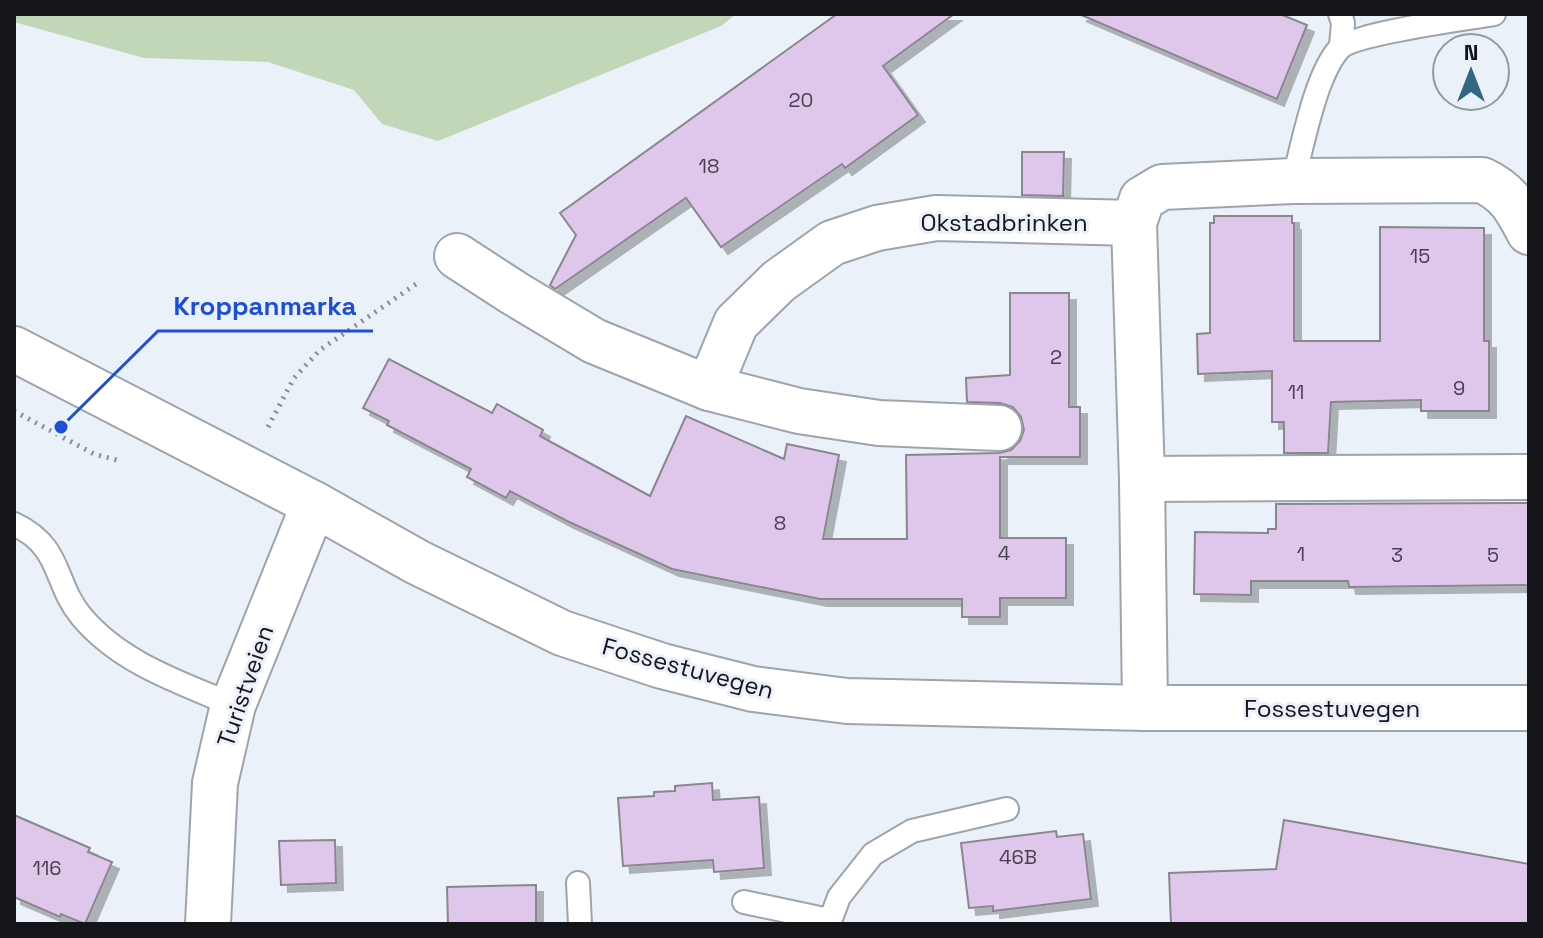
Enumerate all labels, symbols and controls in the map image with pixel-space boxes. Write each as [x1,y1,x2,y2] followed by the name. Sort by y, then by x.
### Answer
[1431,32,1511,112] north arrow
[1464,38,1478,66] text: N
[789,87,813,113] house number: 20
[699,153,719,179] house number: 18
[920,207,1088,238] street label: Okstadbrinken
[1410,243,1430,269] house number: 15
[158,281,373,331] callout: Kroppanmarka
[173,289,357,323] text: Kroppanmarka
[1050,344,1062,370] house number: 2
[1453,375,1465,401] house number: 9
[1288,379,1304,405] house number: 11
[774,510,786,536] house number: 8
[998,540,1010,566] house number: 4
[1297,541,1305,567] house number: 1
[1391,542,1403,568] house number: 3
[1487,542,1499,568] house number: 5
[210,621,280,751] street label: Turistveien
[599,630,777,706] street label: Fossestuvegen
[1244,693,1420,724] street label: Fossestuvegen
[999,844,1037,870] house number: 46B
[33,855,61,881] house number: 116

